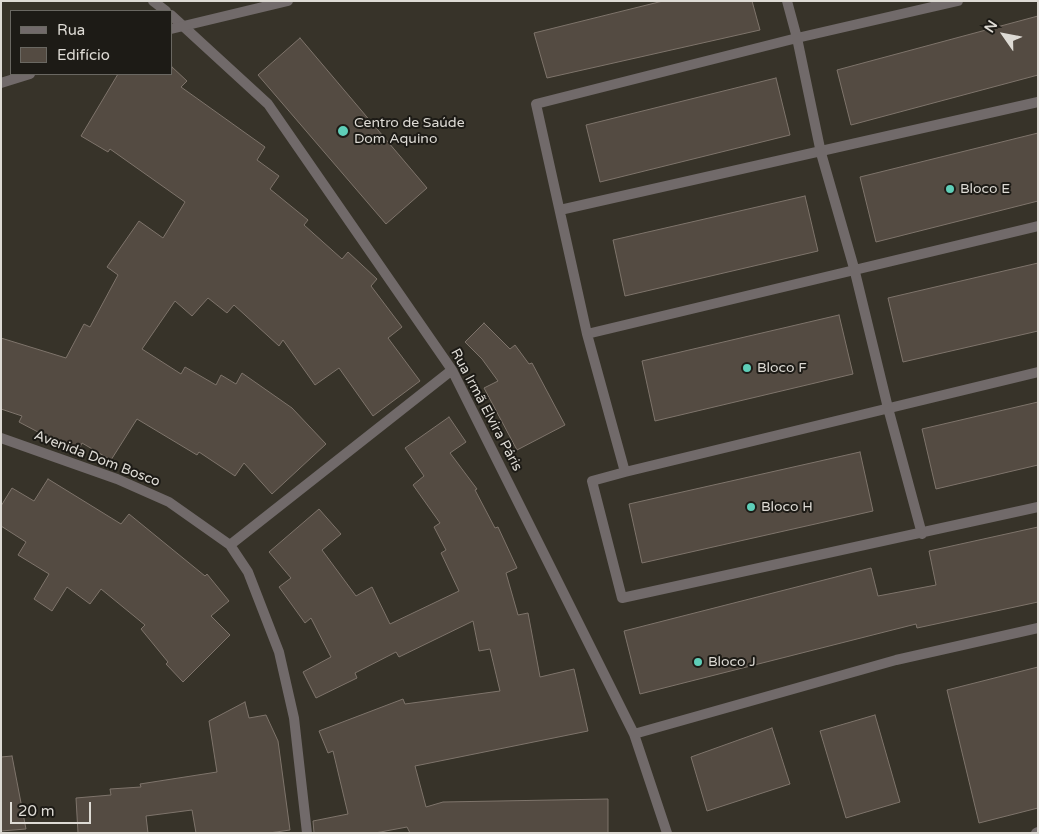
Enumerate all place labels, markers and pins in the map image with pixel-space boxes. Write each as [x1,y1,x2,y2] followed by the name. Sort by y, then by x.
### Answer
[354,115,465,148] place label: Centro de Saúde Dom Aquino
[336,124,350,138] marker: Centro de Saúde Dom Aquino
[960,181,1010,197] place label: Bloco E
[944,183,956,195] marker: Bloco E
[757,360,807,376] place label: Bloco F
[741,362,753,374] marker: Bloco F
[761,499,813,515] place label: Bloco H
[745,501,757,513] marker: Bloco H
[708,654,756,670] place label: Bloco J
[692,656,704,668] marker: Bloco J

